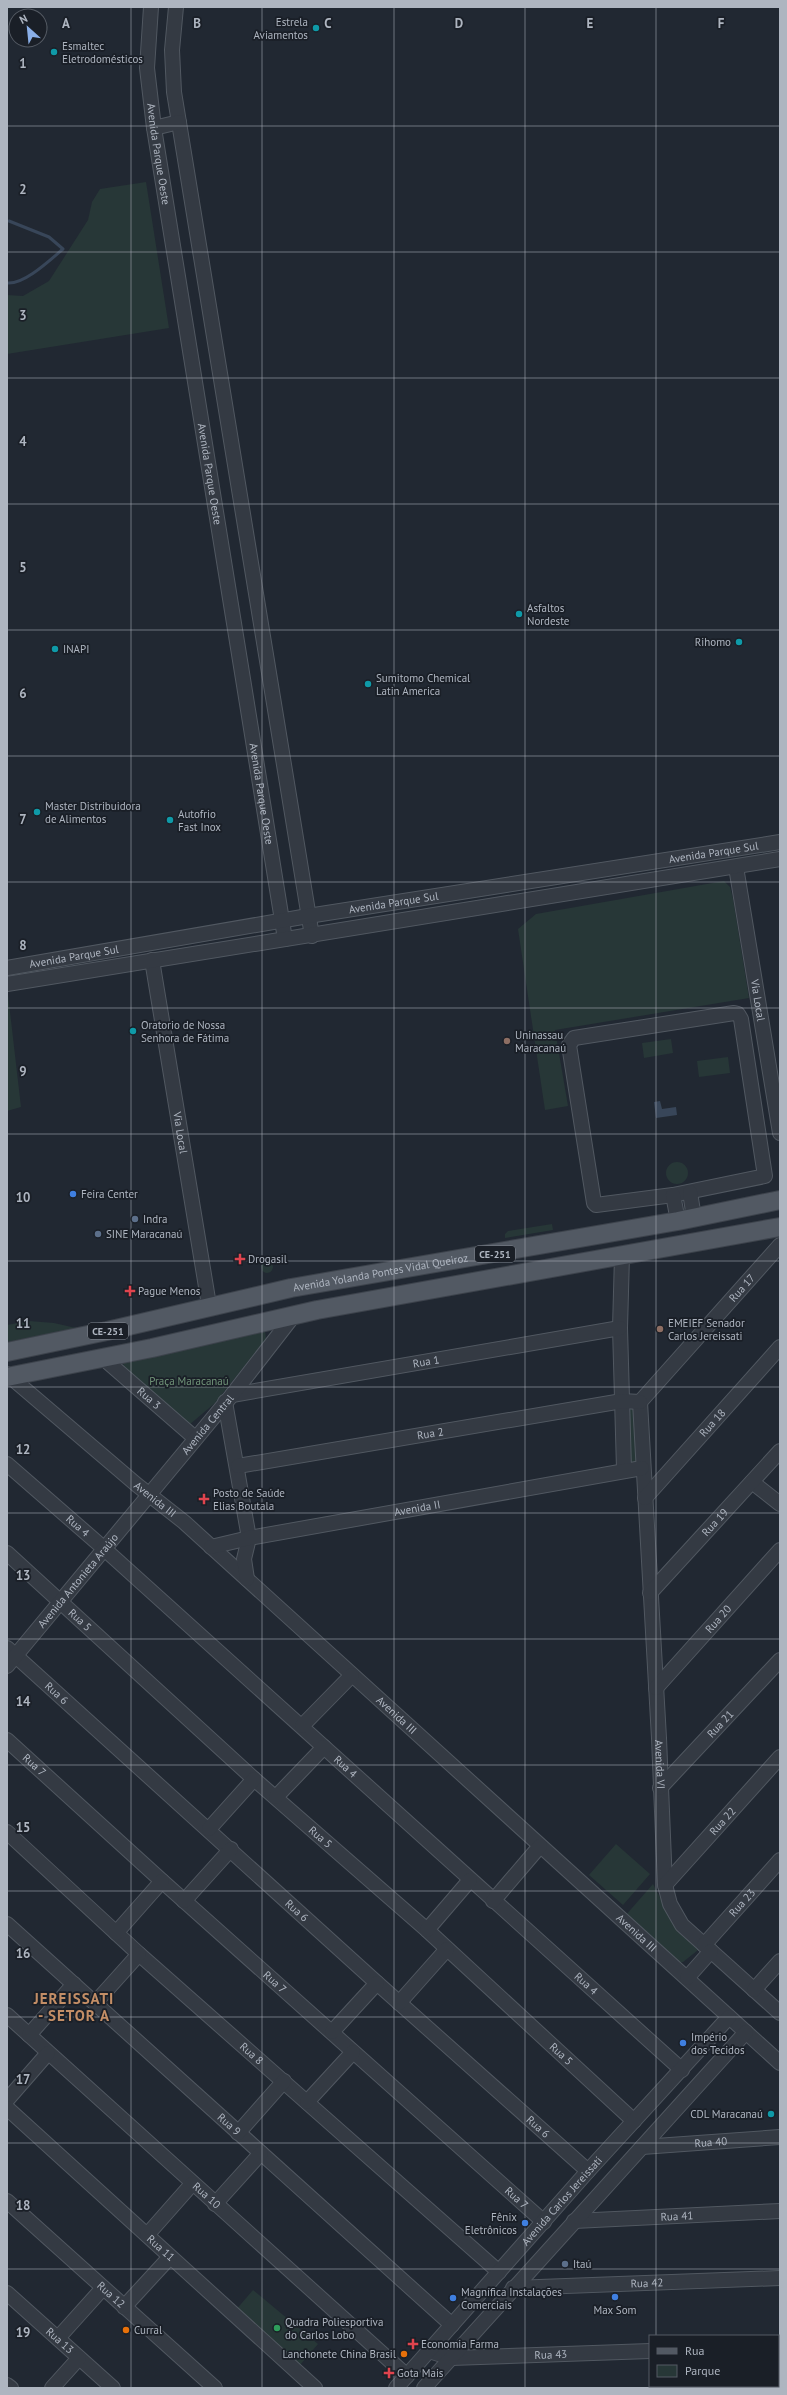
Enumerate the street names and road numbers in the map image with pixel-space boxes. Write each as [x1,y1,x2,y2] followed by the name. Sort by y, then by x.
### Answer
[144,103,173,206] street label: Avenida Parque Oeste
[195,422,225,526] street label: Avenida Parque Oeste
[246,742,277,846] street label: Avenida Parque Oeste
[668,838,760,866] street label: Avenida Parque Sul
[348,889,440,917] street label: Avenida Parque Sul
[28,942,121,971] street label: Avenida Parque Sul
[748,977,769,1023] street label: Via Local
[170,1110,191,1155] street label: Via Local
[475,1246,515,1262] road number: CE-251
[292,1250,469,1295] street label: Avenida Yolanda Pontes Vidal Queiroz
[726,1271,758,1305] street label: Rua 17
[88,1323,128,1339] road number: CE-251
[412,1352,441,1371] street label: Rua 1
[134,1384,164,1412] street label: Rua 3
[179,1391,237,1457] street label: Avenida Central
[696,1406,728,1440] street label: Rua 18
[416,1424,445,1443] street label: Rua 2
[131,1478,179,1520] street label: Avenida III
[393,1497,441,1519] street label: Avenida II
[699,1505,731,1539] street label: Rua 19
[63,1512,93,1540] street label: Rua 4
[35,1530,121,1631] street label: Avenida Antonieta Araújo
[702,1602,734,1636] street label: Rua 20
[65,1606,95,1634] street label: Rua 5
[42,1679,71,1707] street label: Rua 6
[374,1693,420,1737] street label: Avenida III
[704,1707,737,1741] street label: Rua 21
[652,1740,668,1789] street label: Avenida VI
[20,1751,49,1779] street label: Rua 7
[331,1752,360,1781] street label: Rua 4
[706,1804,739,1838] street label: Rua 22
[306,1823,335,1851] street label: Rua 5
[726,1886,758,1919] street label: Rua 23
[282,1896,311,1925] street label: Rua 6
[613,1911,660,1955] street label: Avenida III
[260,1968,290,1996] street label: Rua 7
[571,1969,601,1998] street label: Rua 4
[237,2039,266,2068] street label: Rua 8
[547,2040,576,2068] street label: Rua 5
[214,2110,244,2138] street label: Rua 9
[524,2112,553,2141] street label: Rua 6
[694,2134,728,2150] street label: Rua 40
[518,2153,605,2248] street label: Avenida Carlos Jereissati
[190,2179,224,2211] street label: Rua 10
[502,2183,531,2212] street label: Rua 7
[660,2208,694,2224] street label: Rua 41
[144,2232,178,2264] street label: Rua 11
[630,2275,664,2291] street label: Rua 42
[94,2278,128,2311] street label: Rua 12
[43,2324,77,2357] street label: Rua 13
[534,2347,567,2362] street label: Rua 43

